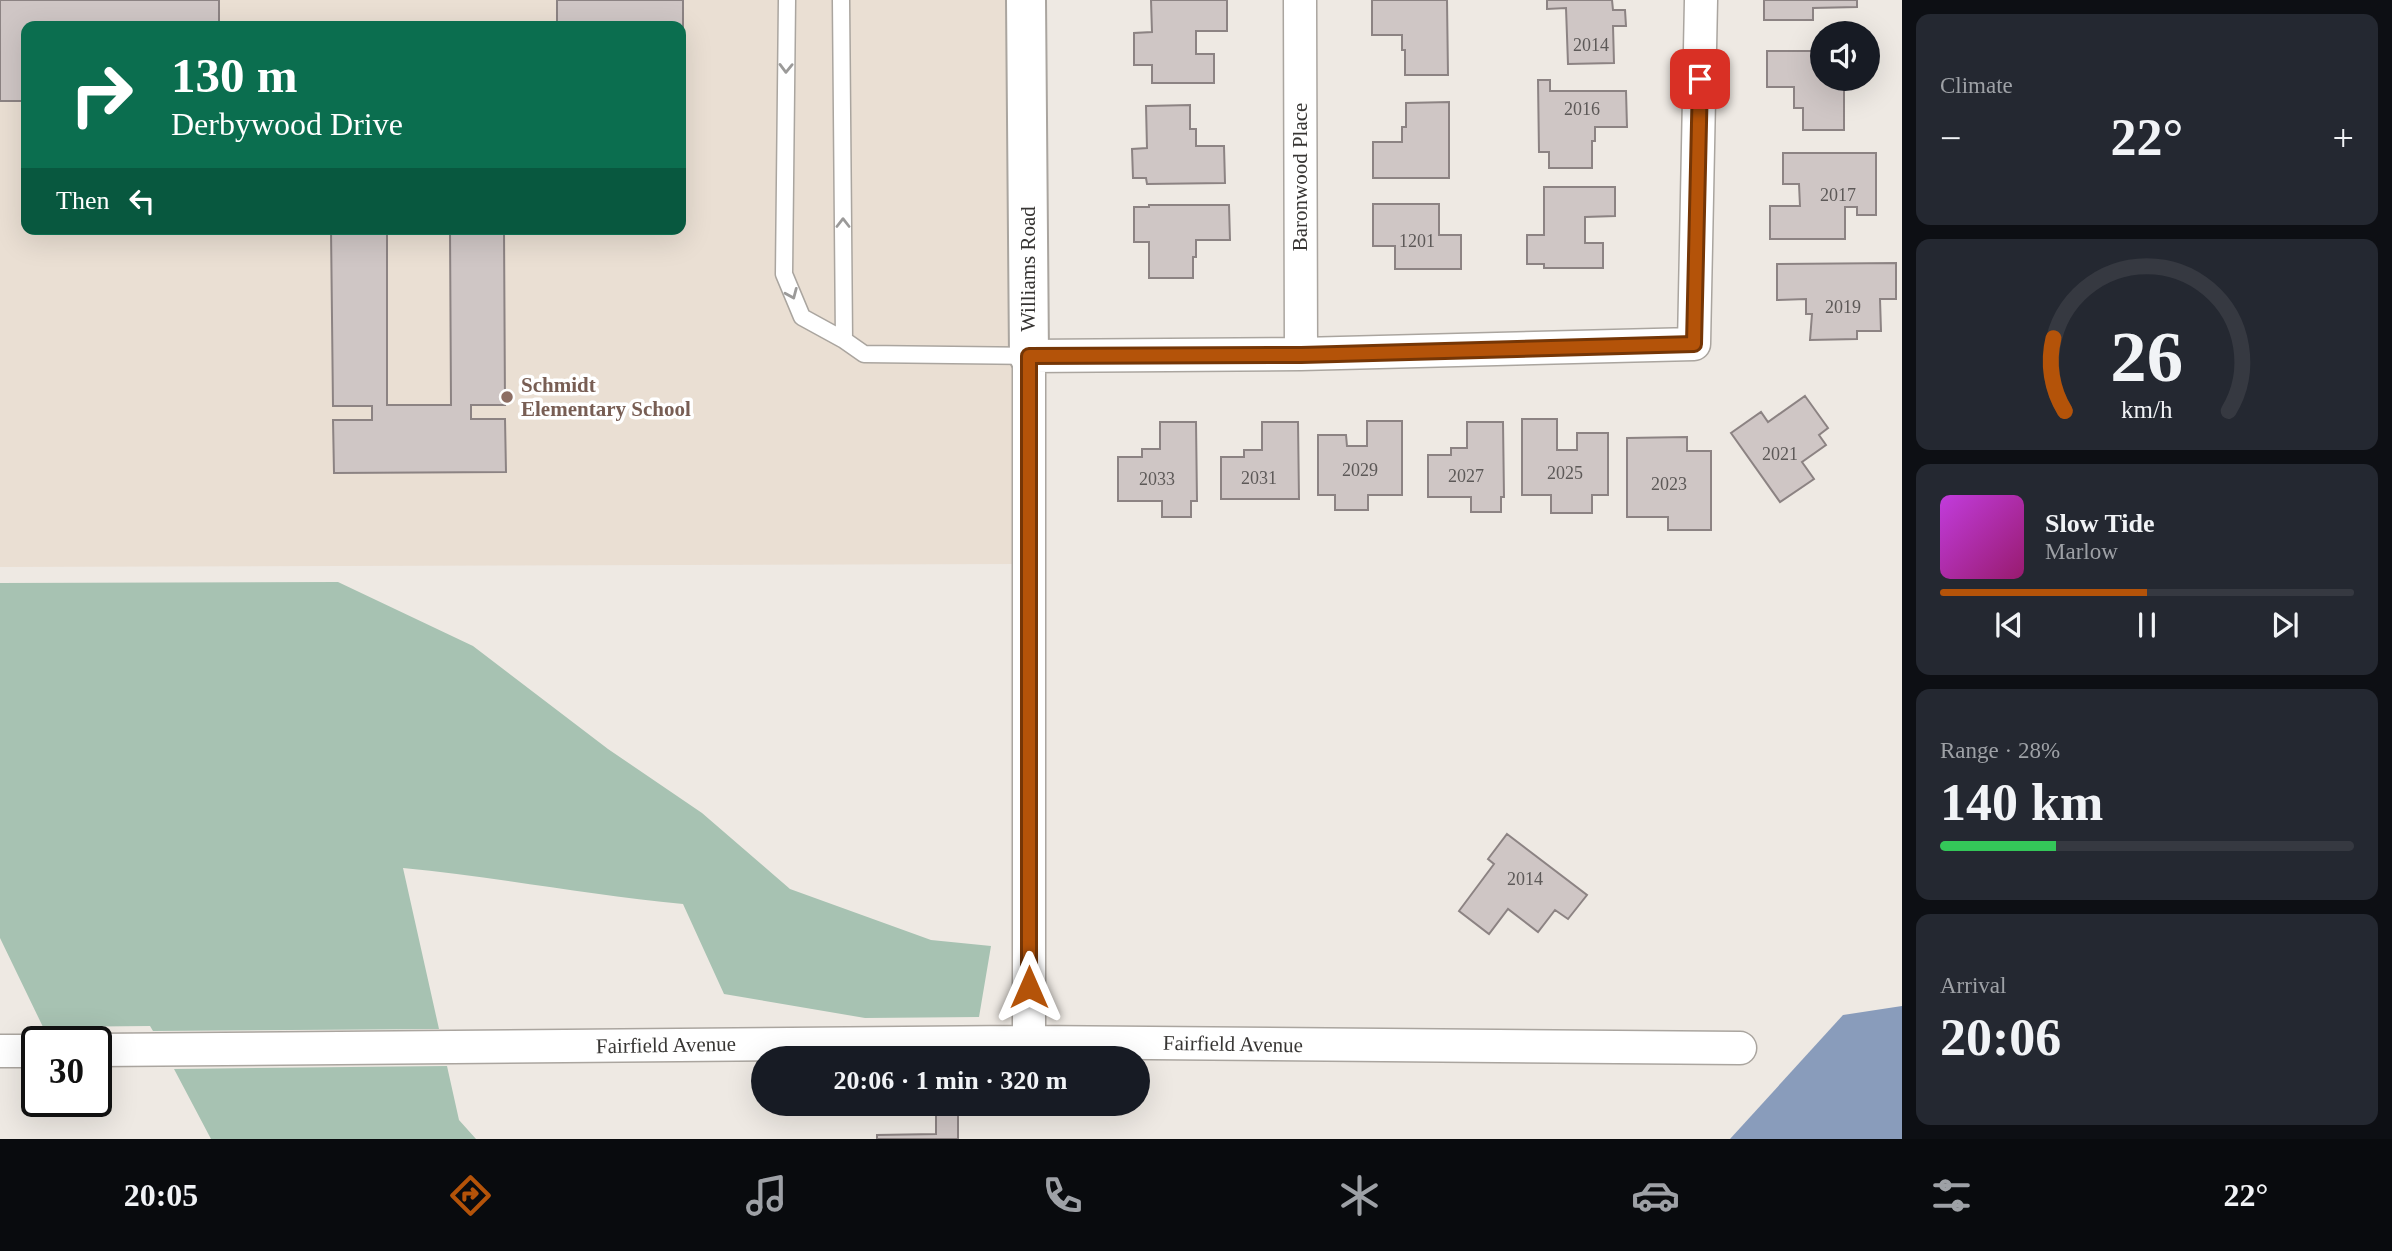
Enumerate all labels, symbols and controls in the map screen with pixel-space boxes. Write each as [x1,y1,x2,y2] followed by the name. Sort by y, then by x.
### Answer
[1810,21,1880,91] map controls
[1810,21,1880,91] button: sound
[1573,35,1609,55] house number: 2014
[171,48,298,103] text: 130 m
[56,49,147,140] icon: right
[1670,49,1730,109] pin
[1681,60,1719,98] icon: arrive
[779,63,794,74] one-way arrow
[1940,73,2013,98] text: Climate
[1564,99,1600,119] house number: 2016
[1288,103,1312,251] street label: Baronwood Place
[171,106,403,142] text: Derbywood Drive
[2111,109,2183,166] text: 22°
[1940,117,1961,159] text: −
[2333,117,2354,159] text: +
[123,182,161,220] icon: left
[1820,185,1856,205] house number: 2017
[56,186,109,215] text: Then
[1016,206,1040,332] street label: Williams Road
[835,217,851,228] one-way arrow
[1399,231,1435,251] house number: 1201
[784,287,798,299] one-way arrow
[1825,297,1861,317] house number: 2019
[2111,316,2183,397] text: 26
[521,373,691,421] place label: Schmidt Elementary School
[499,389,515,405] marker: Schmidt Elementary School
[2121,395,2173,422] text: km/h
[1762,444,1798,464] house number: 2021
[1342,460,1378,480] house number: 2029
[1547,463,1583,483] house number: 2025
[1448,466,1484,486] house number: 2027
[1241,468,1277,488] house number: 2031
[1139,469,1175,489] house number: 2033
[1651,474,1687,494] house number: 2023
[2045,509,2155,538] text: Slow Tide
[2045,539,2118,564] text: Marlow
[1990,606,2028,644] icon: previous
[2128,606,2166,644] icon: pause
[2266,606,2304,644] icon: next
[1940,738,2060,763] text: Range · 28%
[1940,774,2103,831] text: 140 km
[1507,869,1543,889] house number: 2014
[992,950,1066,1024] position arrow
[1940,973,2006,998] text: Arrival
[1940,1009,2061,1066] text: 20:06
[21,1026,112,1117] speed limit sign: 30
[1163,1031,1303,1057] street label: Fairfield Avenue
[596,1032,736,1058] street label: Fairfield Avenue
[834,1066,1068,1095] text: 20:06 · 1 min · 320 m
[446,1171,495,1220] icon: directions
[742,1171,791,1220] icon: music
[1038,1171,1087,1220] icon: phone
[1335,1171,1384,1220] icon: climate
[1631,1171,1680,1220] icon: car
[1927,1171,1976,1220] icon: filters
[124,1177,198,1213] text: 20:05
[2224,1177,2268,1213] text: 22°

